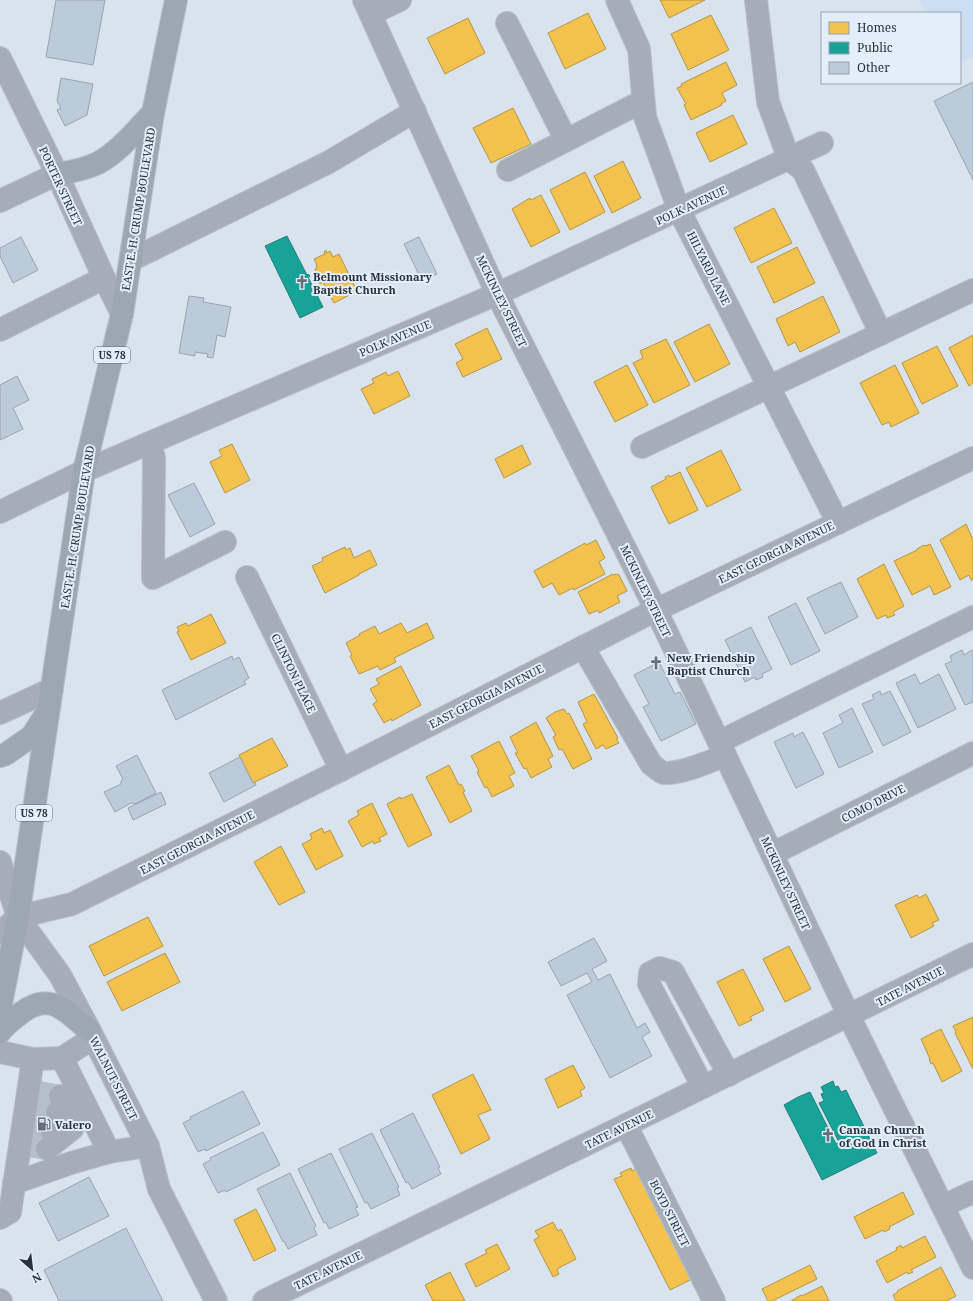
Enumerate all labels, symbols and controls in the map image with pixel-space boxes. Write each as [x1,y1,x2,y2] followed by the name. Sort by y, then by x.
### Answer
[821,12,961,84] legend
[857,19,897,36] text: Homes
[857,39,893,56] text: Public
[857,59,890,76] text: Other
[118,127,158,291] street label: EAST E. H. CRUMP BOULEVARD
[36,144,86,228] street label: PORTER STREET
[653,182,729,228] street label: POLK AVENUE
[684,229,734,308] street label: HILYARD LANE
[473,252,531,350] street label: MCKINLEY STREET
[313,269,432,297] place label: Belmount Missionary Baptist Church
[294,274,310,290] church icon: Belmount Missionary Baptist Church
[357,316,433,360] street label: POLK AVENUE
[94,347,130,363] road number: US 78
[57,445,97,609] street label: EAST E. H. CRUMP BOULEVARD
[716,517,836,586] street label: EAST GEORGIA AVENUE
[617,542,675,640] street label: MCKINLEY STREET
[268,631,320,715] street label: CLINTON PLACE
[667,650,755,678] place label: New Friendship Baptist Church
[648,655,664,671] church icon: New Friendship Baptist Church
[426,661,546,731] street label: EAST GEORGIA AVENUE
[839,780,908,826] street label: COMO DRIVE
[16,805,52,821] road number: US 78
[137,807,257,877] street label: EAST GEORGIA AVENUE
[758,834,814,932] street label: MCKINLEY STREET
[874,962,946,1009] street label: TATE AVENUE
[87,1034,142,1122] street label: WALNUT STREET
[582,1106,656,1152] street label: TATE AVENUE
[36,1116,52,1132] fuel station icon: Valero
[55,1117,92,1132] place label: Valero
[839,1122,927,1150] place label: Canaan Church of God in Christ
[820,1127,836,1143] church icon: Canaan Church of God in Christ
[647,1177,693,1249] street label: BOYD STREET
[291,1247,365,1293] street label: TATE AVENUE
[12,1249,52,1289] north arrow
[29,1270,44,1287] text: N

